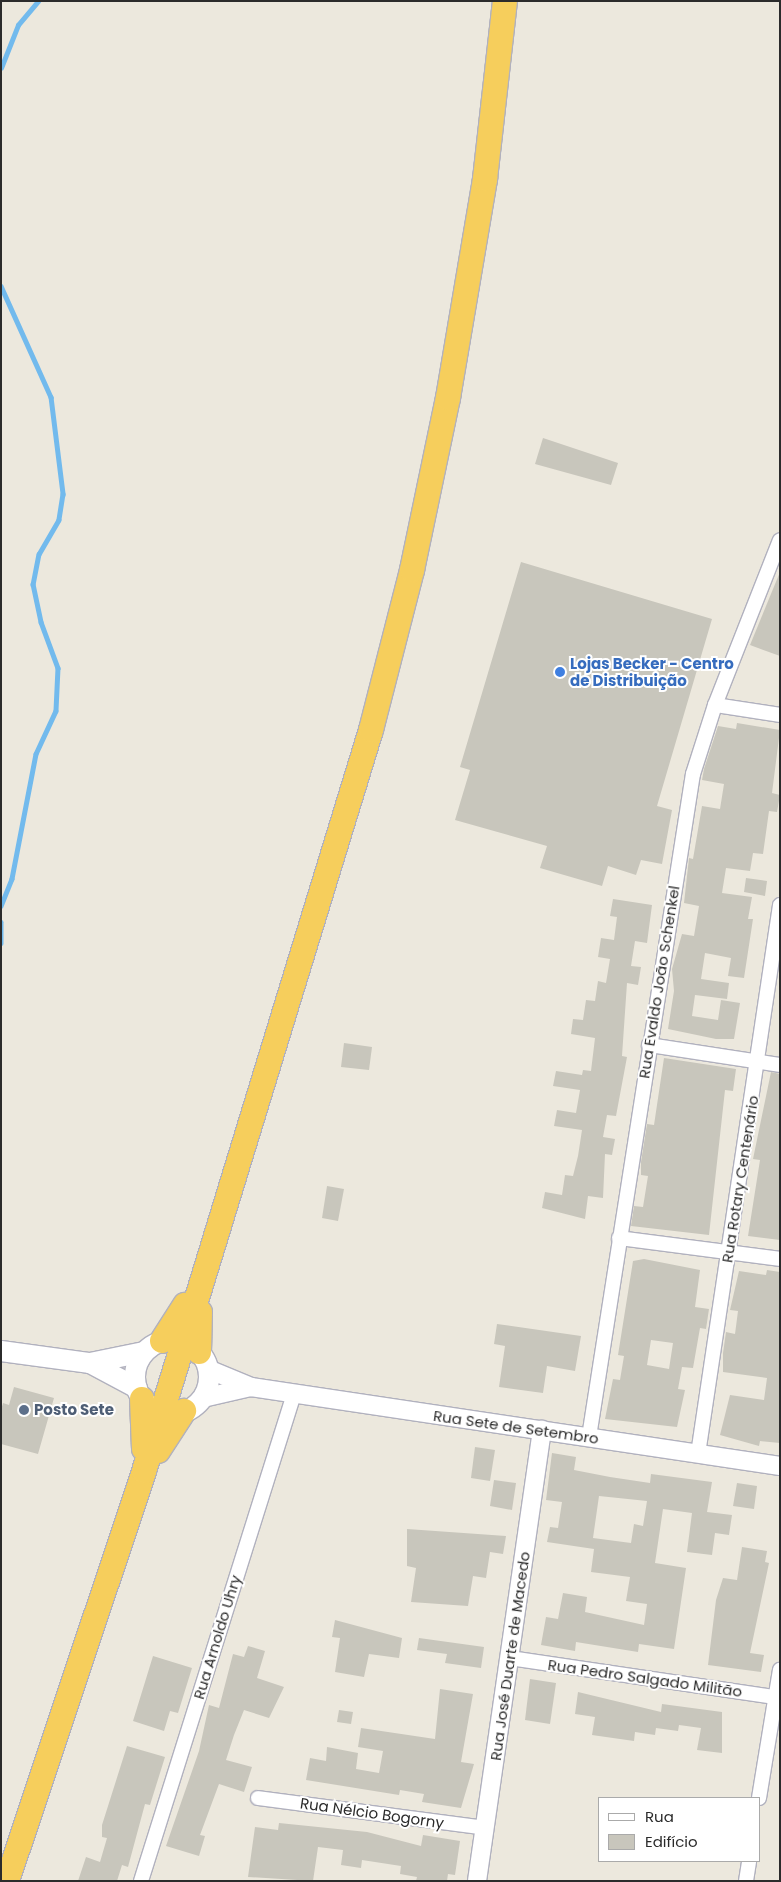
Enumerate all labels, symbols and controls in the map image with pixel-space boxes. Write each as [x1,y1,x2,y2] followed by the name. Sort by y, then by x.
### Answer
[570,654,734,689] place label: Lojas Becker - Centro de Distribuição
[554,666,566,678] marker: Lojas Becker - Centro de Distribuição
[635,884,683,1080] street label: Rua Evaldo João Schenkel
[718,1094,762,1264] street label: Rua Rotary Centenário
[34,1401,114,1419] place label: Posto Sete
[18,1404,30,1416] marker: Posto Sete
[432,1406,600,1448] street label: Rua Sete de Setembro
[486,1550,534,1762] street label: Rua José Duarte de Macedo
[190,1573,244,1701] street label: Rua Arnoldo Uhry
[547,1655,743,1701] street label: Rua Pedro Salgado Militão
[299,1794,445,1832] street label: Rua Nélcio Bogorny
[598,1797,761,1862] legend
[645,1806,674,1827] text: Rua
[645,1831,698,1852] text: Edifício

